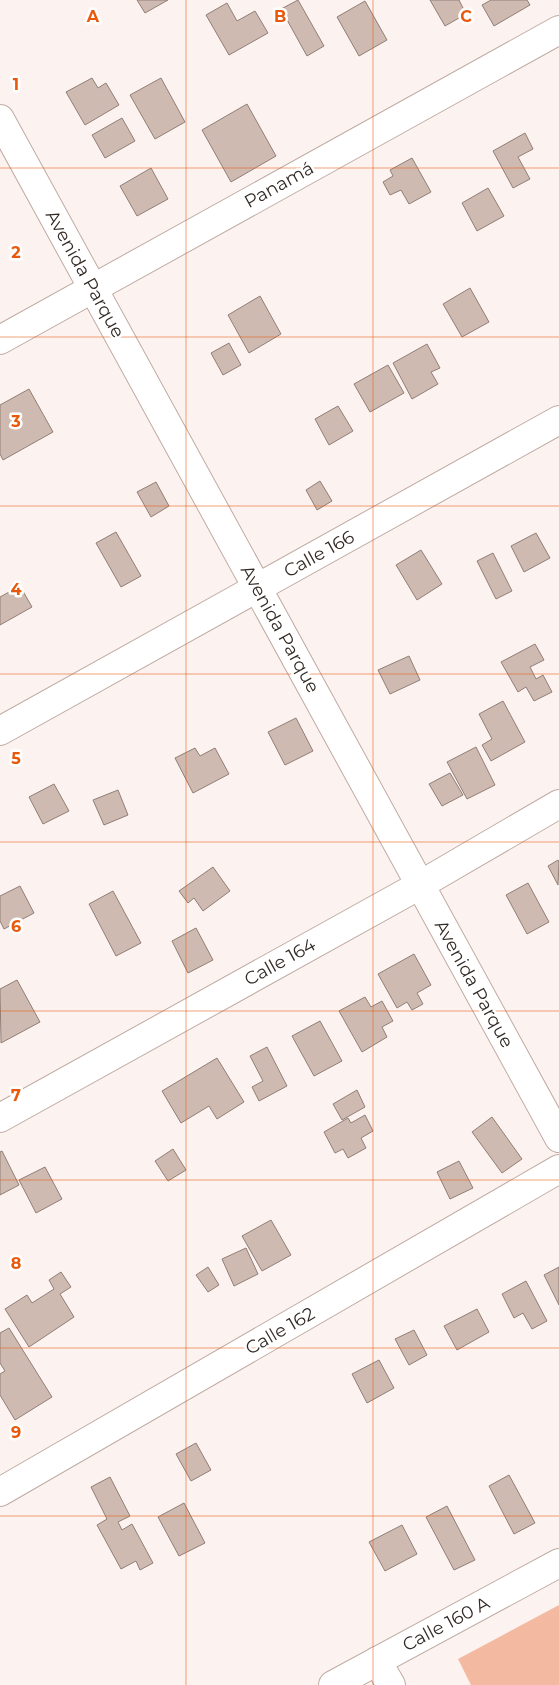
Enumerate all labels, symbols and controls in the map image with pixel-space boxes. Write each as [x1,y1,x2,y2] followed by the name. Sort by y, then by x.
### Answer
[86,7,100,26] text: A
[274,7,286,26] text: B
[460,7,472,26] text: C
[13,75,19,94] text: 1
[241,157,317,213] street label: Panamá
[41,206,129,342] street label: Avenida Parque
[11,243,21,262] text: 2
[10,412,21,431] text: 3
[280,526,358,582] street label: Calle 166
[236,561,324,697] street label: Avenida Parque
[10,580,22,599] text: 4
[11,749,21,768] text: 5
[430,916,518,1052] street label: Avenida Parque
[11,917,21,936] text: 6
[241,933,319,990] street label: Calle 164
[11,1086,21,1105] text: 7
[11,1254,21,1273] text: 8
[242,1302,318,1360] street label: Calle 162
[11,1423,21,1442] text: 9
[399,1592,493,1656] street label: Calle 160 A

